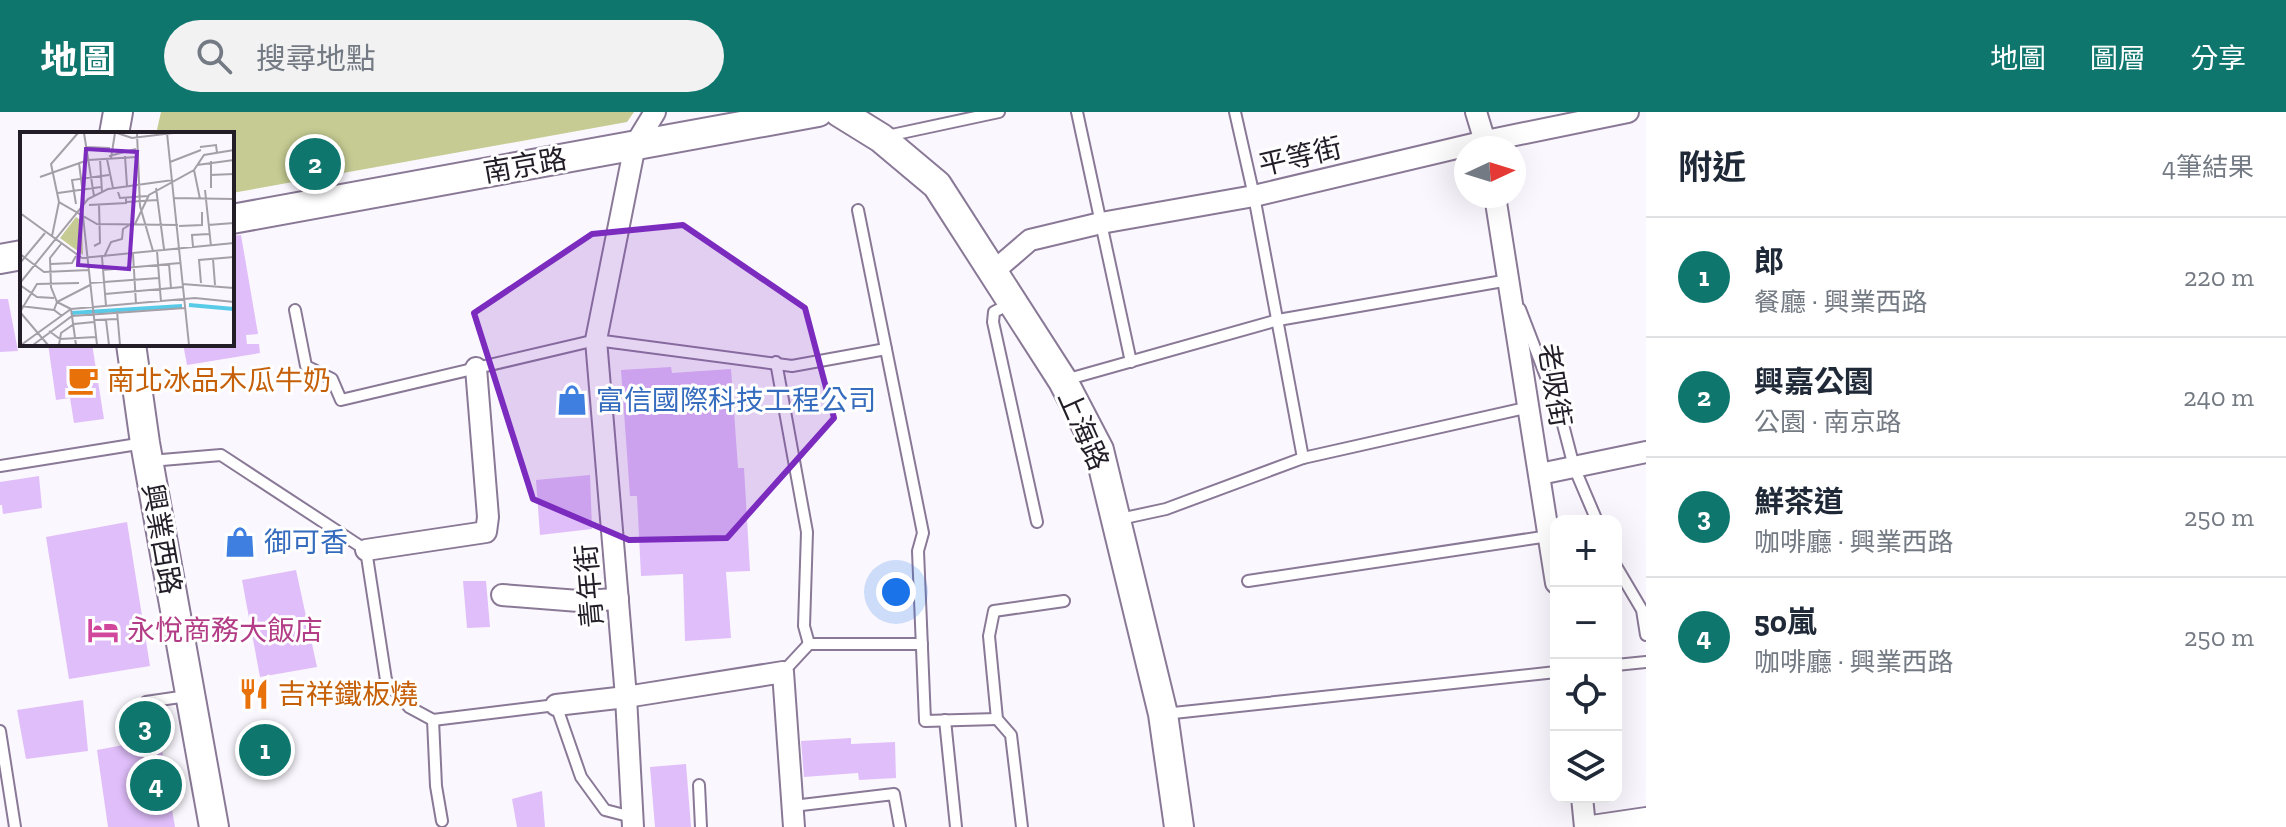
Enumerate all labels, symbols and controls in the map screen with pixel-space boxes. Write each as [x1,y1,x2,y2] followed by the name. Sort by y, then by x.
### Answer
[164,20,724,92] search box
[192,34,236,78] icon: search
[40,37,116,83] text: 地圖
[256,41,376,77] text: 搜尋地點
[1990,42,2046,75] text: 地圖
[2090,42,2146,75] text: 圖層
[2190,42,2246,75] text: 分享
[1255,131,1345,182] street label: 平等街
[20,132,234,346] inset map
[289,134,341,194] pin: 2
[1454,136,1526,208] north arrow
[481,142,569,189] street label: 南京路
[1678,147,1746,188] text: 附近
[2162,151,2254,183] text: 4筆結果
[1754,244,1784,280] text: 郎
[1699,261,1709,293] text: 1
[2184,261,2254,293] text: 220 m
[1754,286,1928,318] text: 餐廳 · 興業西路
[1532,341,1577,429] street label: 老吸街
[66,363,100,397] cafe icon: 南北冰品木瓜牛奶
[107,364,331,397] place label: 南北冰品木瓜牛奶
[1754,364,1874,400] text: 興嘉公園
[1697,381,1711,413] text: 2
[2183,381,2254,413] text: 240 m
[555,383,589,417] shop icon: 富信國際科技工程公司
[596,384,876,417] place label: 富信國際科技工程公司
[1051,385,1116,475] street label: 上海路
[1754,406,1902,438] text: 公園 · 南京路
[136,481,187,597] street label: 興業西路
[1754,484,1844,520] text: 鮮茶道
[1697,501,1711,533] text: 3
[2184,501,2254,533] text: 250 m
[1550,515,1622,803] map controls
[1550,515,1622,587] button: +
[223,525,257,559] shop icon: 御可香
[264,526,348,559] place label: 御可香
[1754,526,1954,558] text: 咖啡廳 · 興業西路
[569,543,610,629] street label: 青年街
[876,572,916,612] your location
[1550,587,1622,659] button: −
[1754,604,1817,640] text: 50嵐
[86,613,120,647] hotel icon: 永悅商務大飯店
[127,614,323,647] place label: 永悅商務大飯店
[1697,621,1711,653] text: 4
[2184,621,2254,653] text: 250 m
[1754,646,1954,678] text: 咖啡廳 · 興業西路
[1550,659,1622,731] button: locate
[237,677,271,711] restaurant icon: 吉祥鐵板燒
[278,678,418,711] place label: 吉祥鐵板燒
[119,697,171,757] pin: 3
[239,720,291,780] pin: 1
[1550,731,1622,803] button: layers
[130,755,182,815] pin: 4

